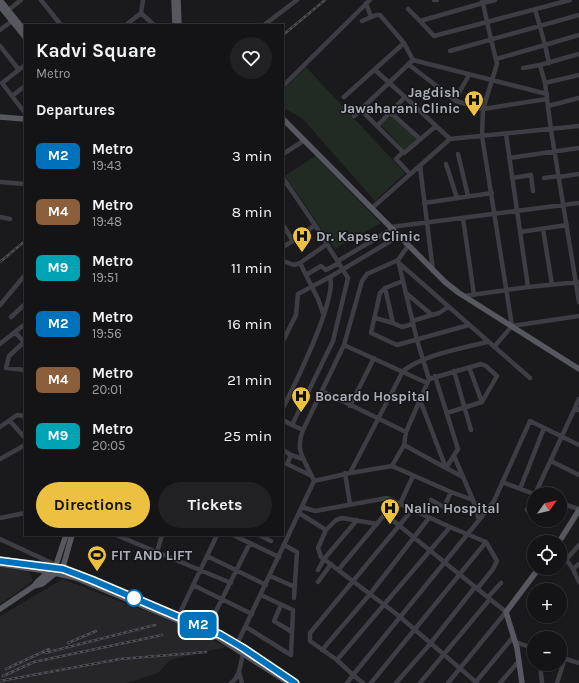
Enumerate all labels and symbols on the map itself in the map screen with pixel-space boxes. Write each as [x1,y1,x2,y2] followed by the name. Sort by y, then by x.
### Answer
[341,84,460,117] place label: Jagdish Jawaharani Clinic
[463,89,485,117] hospital icon: Jagdish Jawaharani Clinic
[291,225,313,253] hospital icon: Dr. Kapse Clinic
[316,228,420,245] place label: Dr. Kapse Clinic
[290,385,312,413] hospital icon: Bocardo Hospital
[315,388,429,405] place label: Bocardo Hospital
[527,487,567,527] north arrow
[379,497,401,525] hospital icon: Nalin Hospital
[404,500,500,517] place label: Nalin Hospital
[86,544,108,572] sports icon: FIT AND LIFT
[111,547,193,564] place label: FIT AND LIFT
[125,589,143,607] unlabelled marker
[180,612,216,638] line badge: M2

